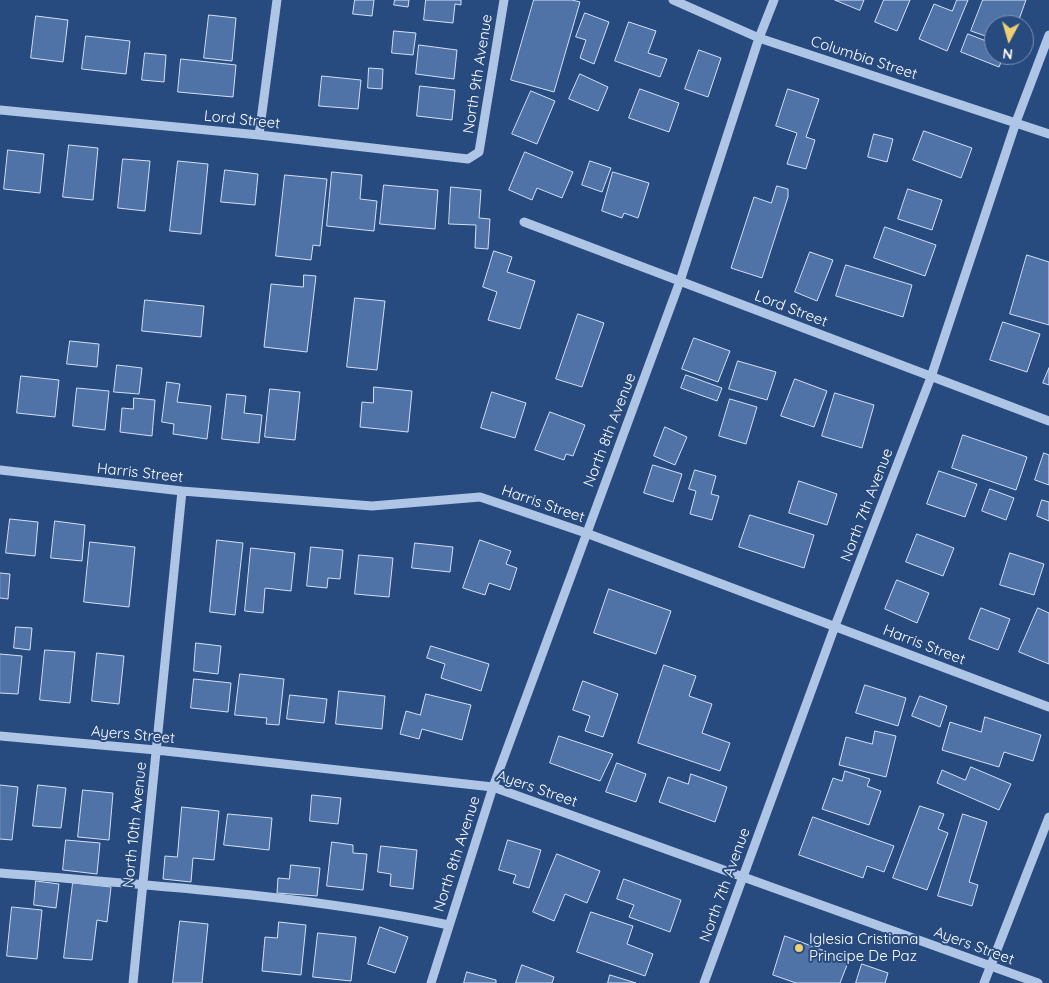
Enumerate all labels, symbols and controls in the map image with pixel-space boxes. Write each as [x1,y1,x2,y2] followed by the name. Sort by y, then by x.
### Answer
[460,13,496,135] street label: North 9th Avenue
[984,15,1034,65] north arrow
[808,32,920,84] street label: Columbia Street
[1001,44,1014,63] text: N
[203,107,281,133] street label: Lord Street
[752,287,830,331] street label: Lord Street
[580,371,640,489] street label: North 8th Avenue
[837,446,897,564] street label: North 7th Avenue
[96,460,184,486] street label: Harris Street
[499,481,587,527] street label: Harris Street
[880,621,968,669] street label: Harris Street
[90,722,176,748] street label: Ayers Street
[119,761,151,889] street label: North 10th Avenue
[494,767,580,811] street label: Ayers Street
[430,794,484,914] street label: North 8th Avenue
[696,825,754,945] street label: North 7th Avenue
[931,923,1017,969] street label: Ayers Street
[809,930,918,965] place label: Iglesia Cristiana Principe De Paz
[793,942,805,954] marker: Iglesia Cristiana Principe De Paz

